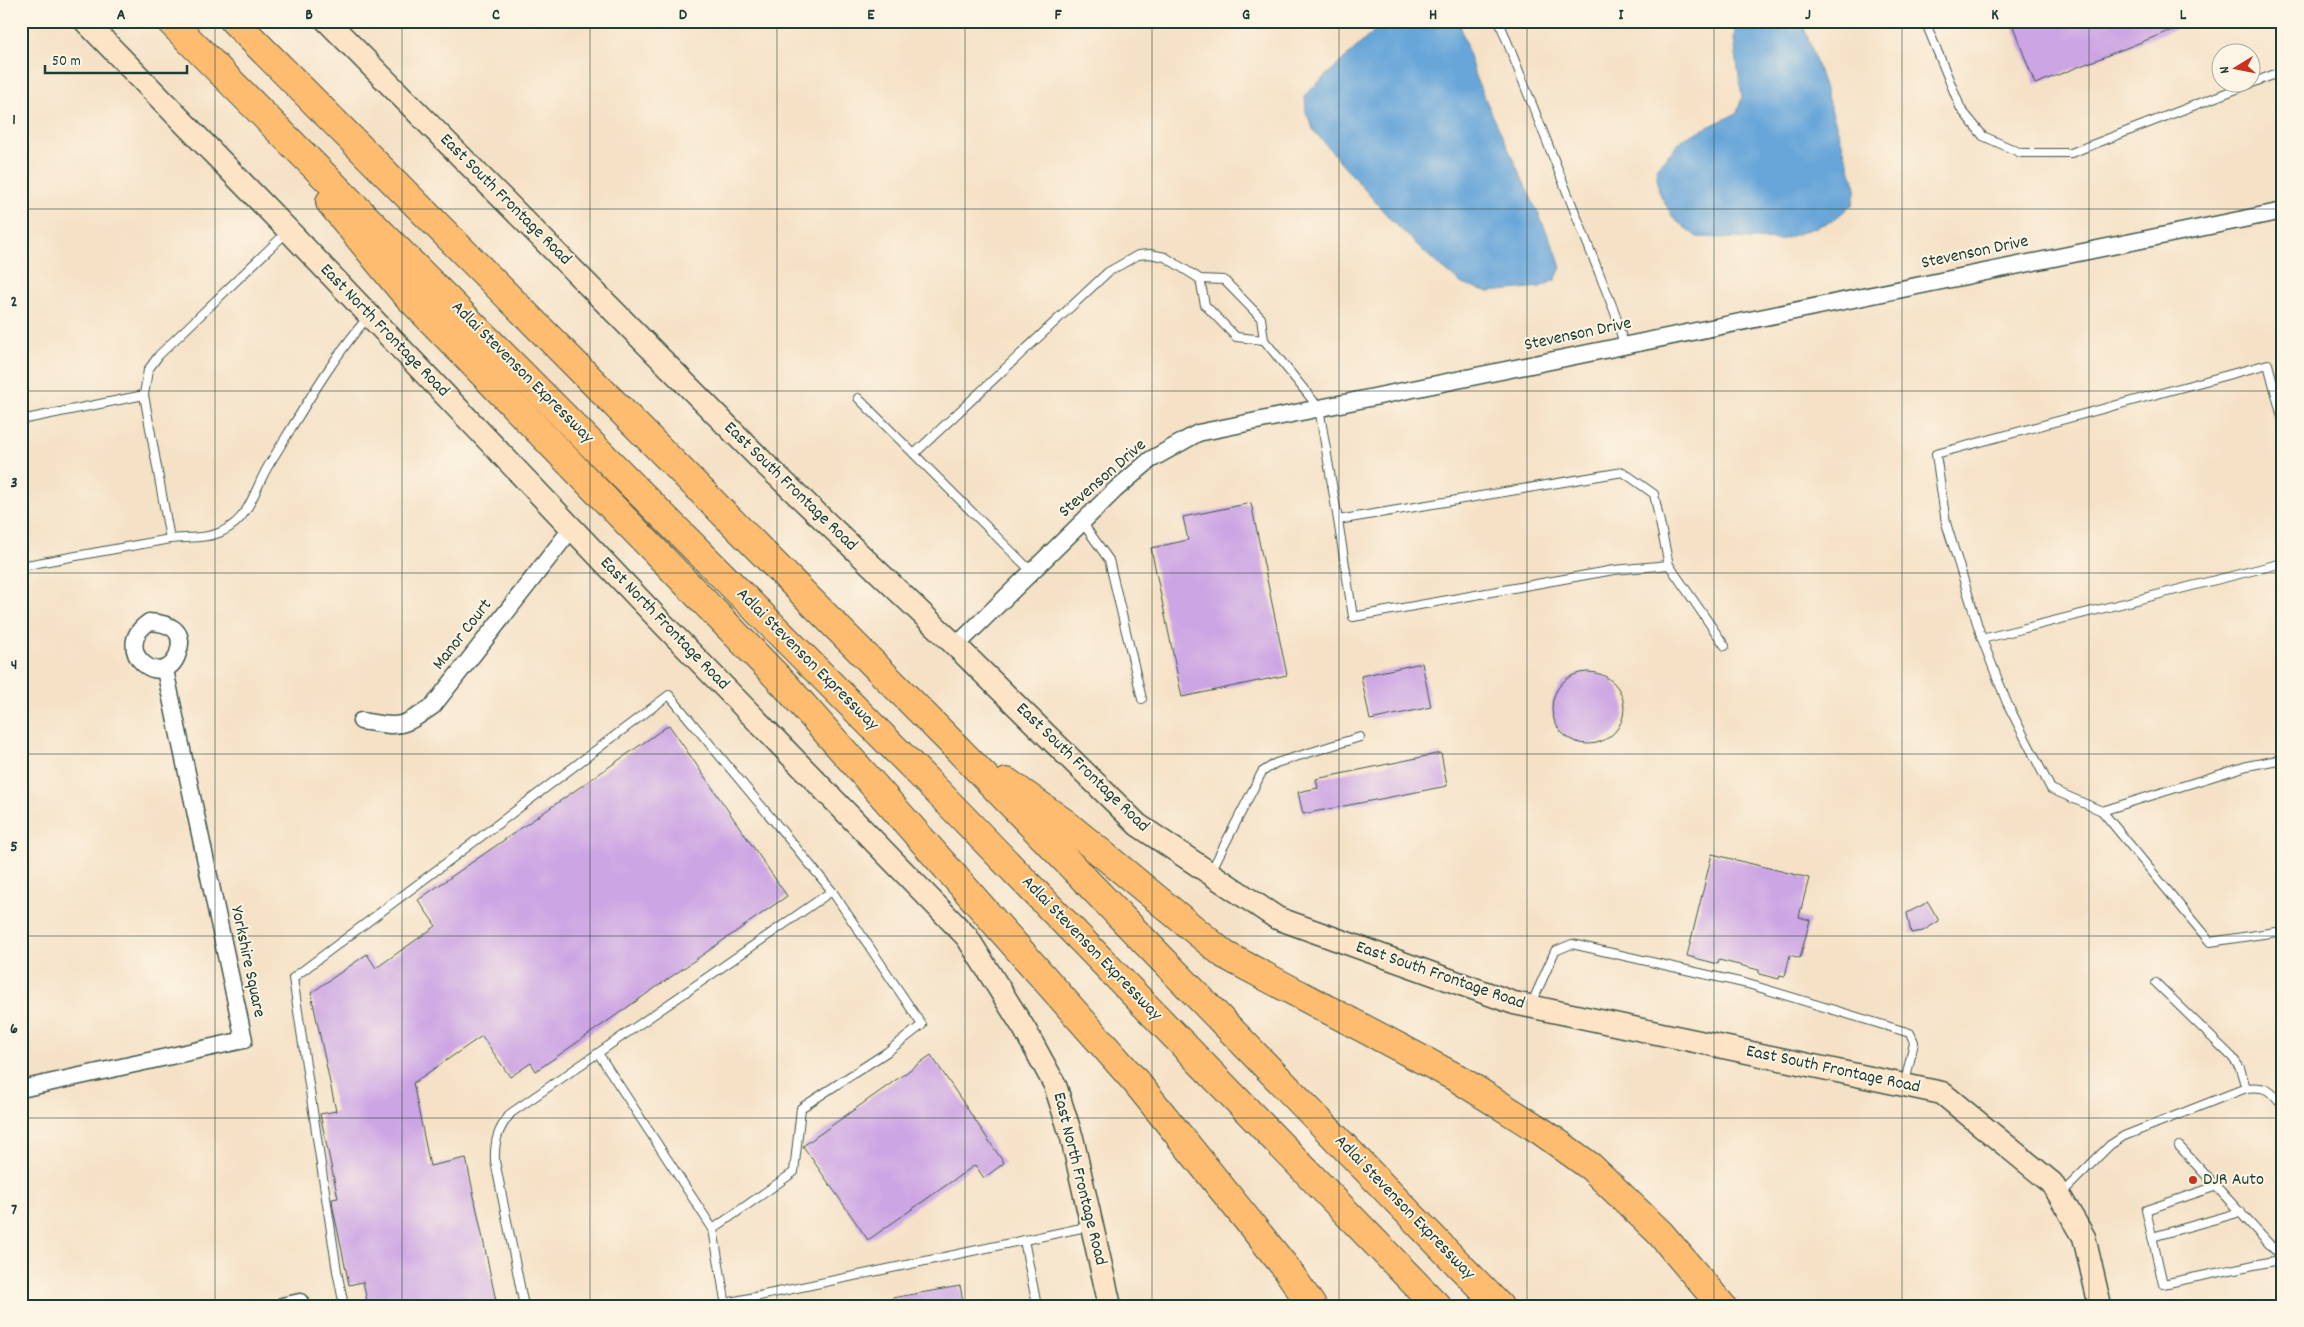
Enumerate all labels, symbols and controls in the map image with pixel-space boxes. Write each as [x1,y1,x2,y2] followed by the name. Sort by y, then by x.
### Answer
[117,4,126,27] text: A
[305,4,313,27] text: B
[492,4,500,27] text: C
[679,4,688,27] text: D
[867,4,875,27] text: E
[1054,4,1062,27] text: F
[1242,4,1250,27] text: G
[1429,4,1437,27] text: H
[1619,4,1625,27] text: I
[1805,4,1811,27] text: J
[1991,4,1999,27] text: K
[2180,4,2187,27] text: L
[45,42,188,74] scale bar
[2212,42,2262,92] north arrow
[52,51,81,73] text: 50 m
[2215,65,2236,75] text: N
[12,109,16,132] text: 1
[433,128,577,272] street label: East South Frontage Road
[1919,229,2031,277] street label: Stevenson Drive
[313,259,455,403] street label: East North Frontage Road
[11,291,18,314] text: 2
[445,296,600,451] street label: Adlai Stevenson Expressway
[1522,311,1634,359] street label: Stevenson Drive
[718,416,862,558] street label: East South Frontage Road
[1054,434,1152,524] street label: Stevenson Drive
[10,472,18,495] text: 3
[593,552,735,696] street label: East North Frontage Road
[730,583,885,738] street label: Adlai Stevenson Expressway
[427,594,499,676] street label: Manor Court
[11,654,17,677] text: 4
[1010,697,1154,839] street label: East South Frontage Road
[10,836,18,859] text: 5
[1015,871,1167,1028] street label: Adlai Stevenson Expressway
[223,904,271,1020] street label: Yorkshire Square
[1352,935,1528,1017] street label: East South Frontage Road
[10,1018,18,1041] text: 6
[1744,1039,1922,1101] street label: East South Frontage Road
[1045,1090,1113,1268] street label: East North Frontage Road
[1328,1130,1480,1287] street label: Adlai Stevenson Expressway
[2203,1168,2264,1193] place label: DJR Auto
[2187,1174,2199,1186] marker: DJR Auto
[11,1199,17,1222] text: 7

